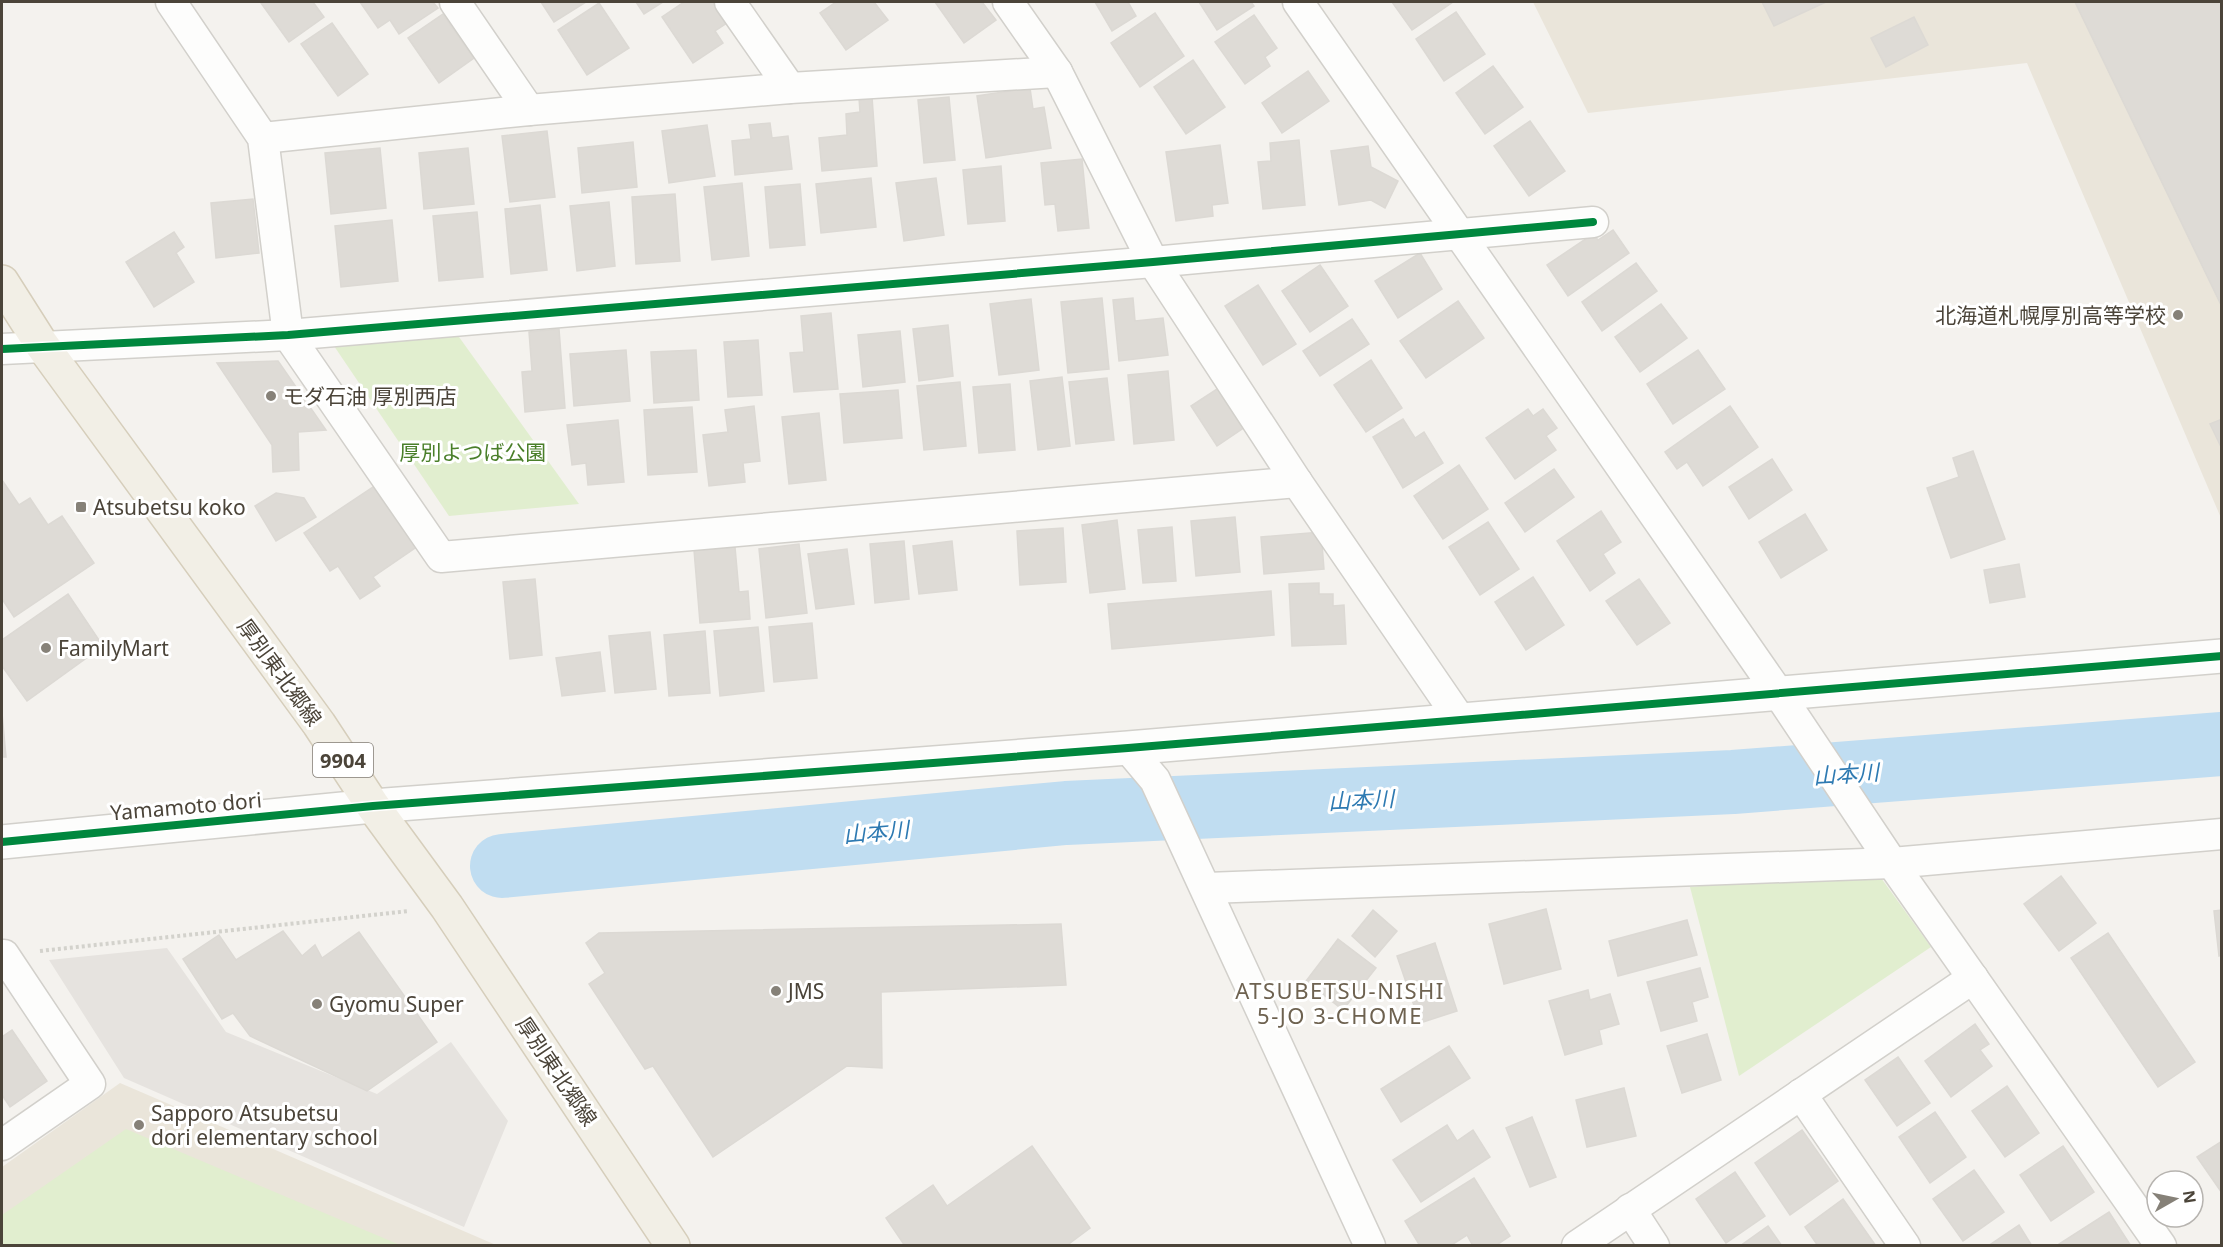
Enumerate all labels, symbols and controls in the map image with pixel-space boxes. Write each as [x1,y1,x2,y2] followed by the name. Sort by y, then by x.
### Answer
[1935,301,2166,329] place label: 北海道札幌厚別高等学校
[2171,308,2185,322] marker: 北海道札幌厚別高等学校
[283,382,456,410] place label: モダ石油 厚別西店
[264,389,278,403] marker: モダ石油 厚別西店
[400,438,547,466] park label: 厚別よつば公園
[93,493,246,521] place label: Atsubetsu koko
[74,500,88,514] marker: Atsubetsu koko
[232,613,328,731] street label: 厚別東北郷線
[58,634,169,662] place label: FamilyMart
[39,641,53,655] marker: FamilyMart
[313,743,373,777] road number: 9904
[1812,756,1882,790] water label: 山本川
[1327,782,1397,816] water label: 山本川
[109,785,263,827] street label: Yamamoto dori
[842,813,912,849] water label: 山本川
[1235,975,1445,1030] district label: ATSUBETSU-NISHI 5-JO 3-CHOME
[786,977,824,1005] place label: JMS
[769,984,783,998] marker: JMS
[329,990,464,1018] place label: Gyomu Super
[310,997,324,1011] marker: Gyomu Super
[510,1011,604,1131] street label: 厚別東北郷線
[151,1099,378,1151] place label: Sapporo Atsubetsu dori elementary school
[132,1118,146,1132] marker: Sapporo Atsubetsu dori elementary school
[2145,1169,2205,1229] north arrow
[2178,1189,2202,1205] text: N

